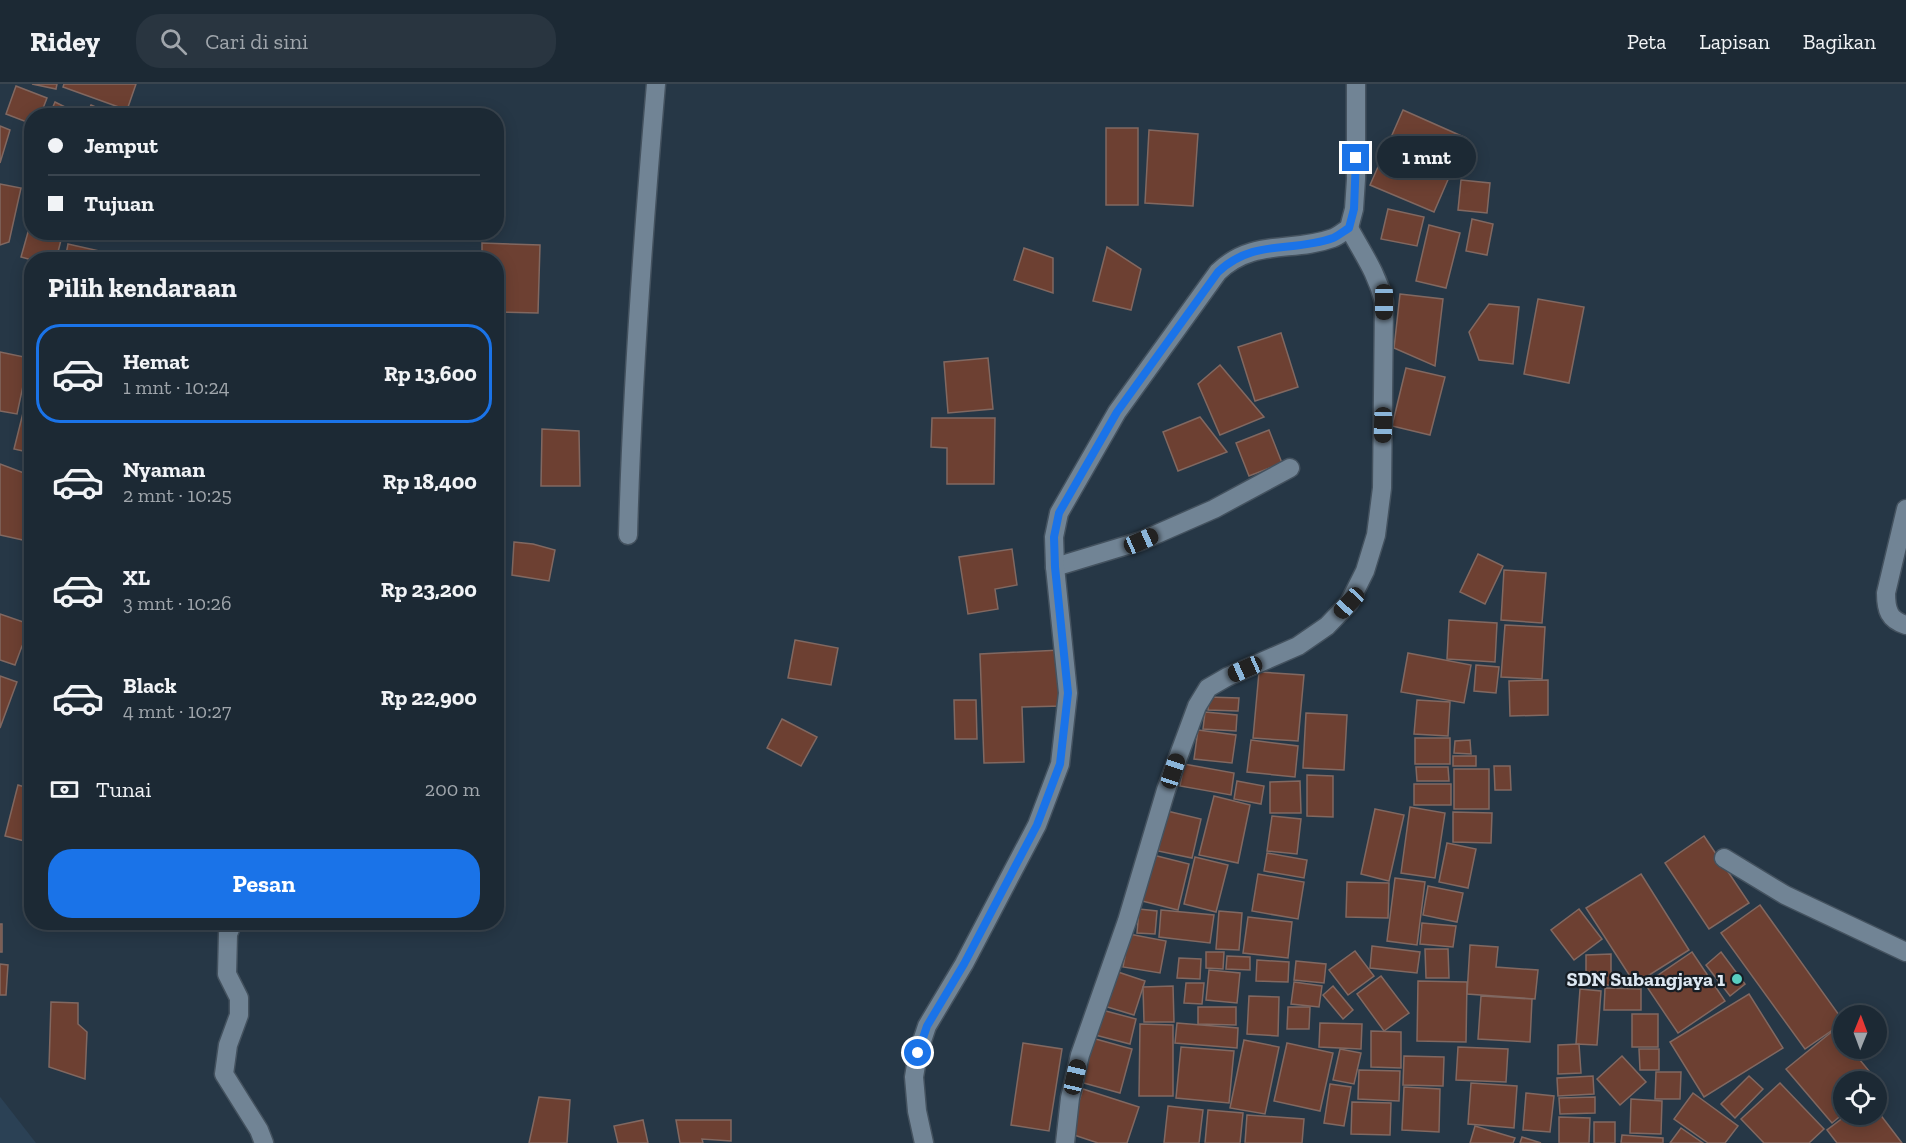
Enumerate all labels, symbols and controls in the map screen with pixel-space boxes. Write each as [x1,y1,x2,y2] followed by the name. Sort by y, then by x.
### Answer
[136,14,556,68] search box
[30,25,100,58] text: Ridey
[157,25,190,58] icon: search
[205,28,308,55] text: Cari di sini
[1627,29,1666,54] text: Peta
[1699,29,1770,54] text: Lapisan
[1803,29,1876,54] text: Bagikan
[84,132,158,159] text: Jemput
[1377,137,1476,179] callout: 1 mnt
[1342,144,1369,171] route end
[1402,145,1451,169] text: 1 mnt
[84,190,154,217] text: Tujuan
[48,272,237,304] text: Pilih kendaraan
[1375,284,1393,320] car
[51,347,105,401] icon: car
[123,348,189,375] text: Hemat
[384,360,477,387] text: Rp 13,600
[123,375,230,399] text: 1 mnt · 10:24
[1374,407,1392,443] car
[51,455,105,509] icon: car
[123,456,205,483] text: Nyaman
[383,468,477,495] text: Rp 18,400
[123,483,232,507] text: 2 mnt · 10:25
[1121,525,1161,557] car
[51,563,105,617] icon: car
[123,564,150,591] text: XL
[381,576,477,603] text: Rp 23,200
[1330,584,1368,622] car
[123,591,232,615] text: 3 mnt · 10:26
[1225,653,1265,685] car
[51,671,105,725] icon: car
[123,672,177,699] text: Black
[381,684,477,711] text: Rp 22,900
[123,699,231,723] text: 4 mnt · 10:27
[1159,751,1187,791] car
[48,773,81,806] icon: cash
[96,776,151,803] text: Tunai
[425,777,480,801] text: 200 m
[48,849,480,918] button: Pesan
[1566,967,1725,991] place label: SDN Subangjaya 1
[1730,972,1744,986] marker: SDN Subangjaya 1
[1833,1005,1887,1059] north arrow
[1833,1005,1887,1125] map controls
[904,1039,931,1066] route start
[1062,1057,1088,1097] car
[1833,1071,1887,1125] button: locate

